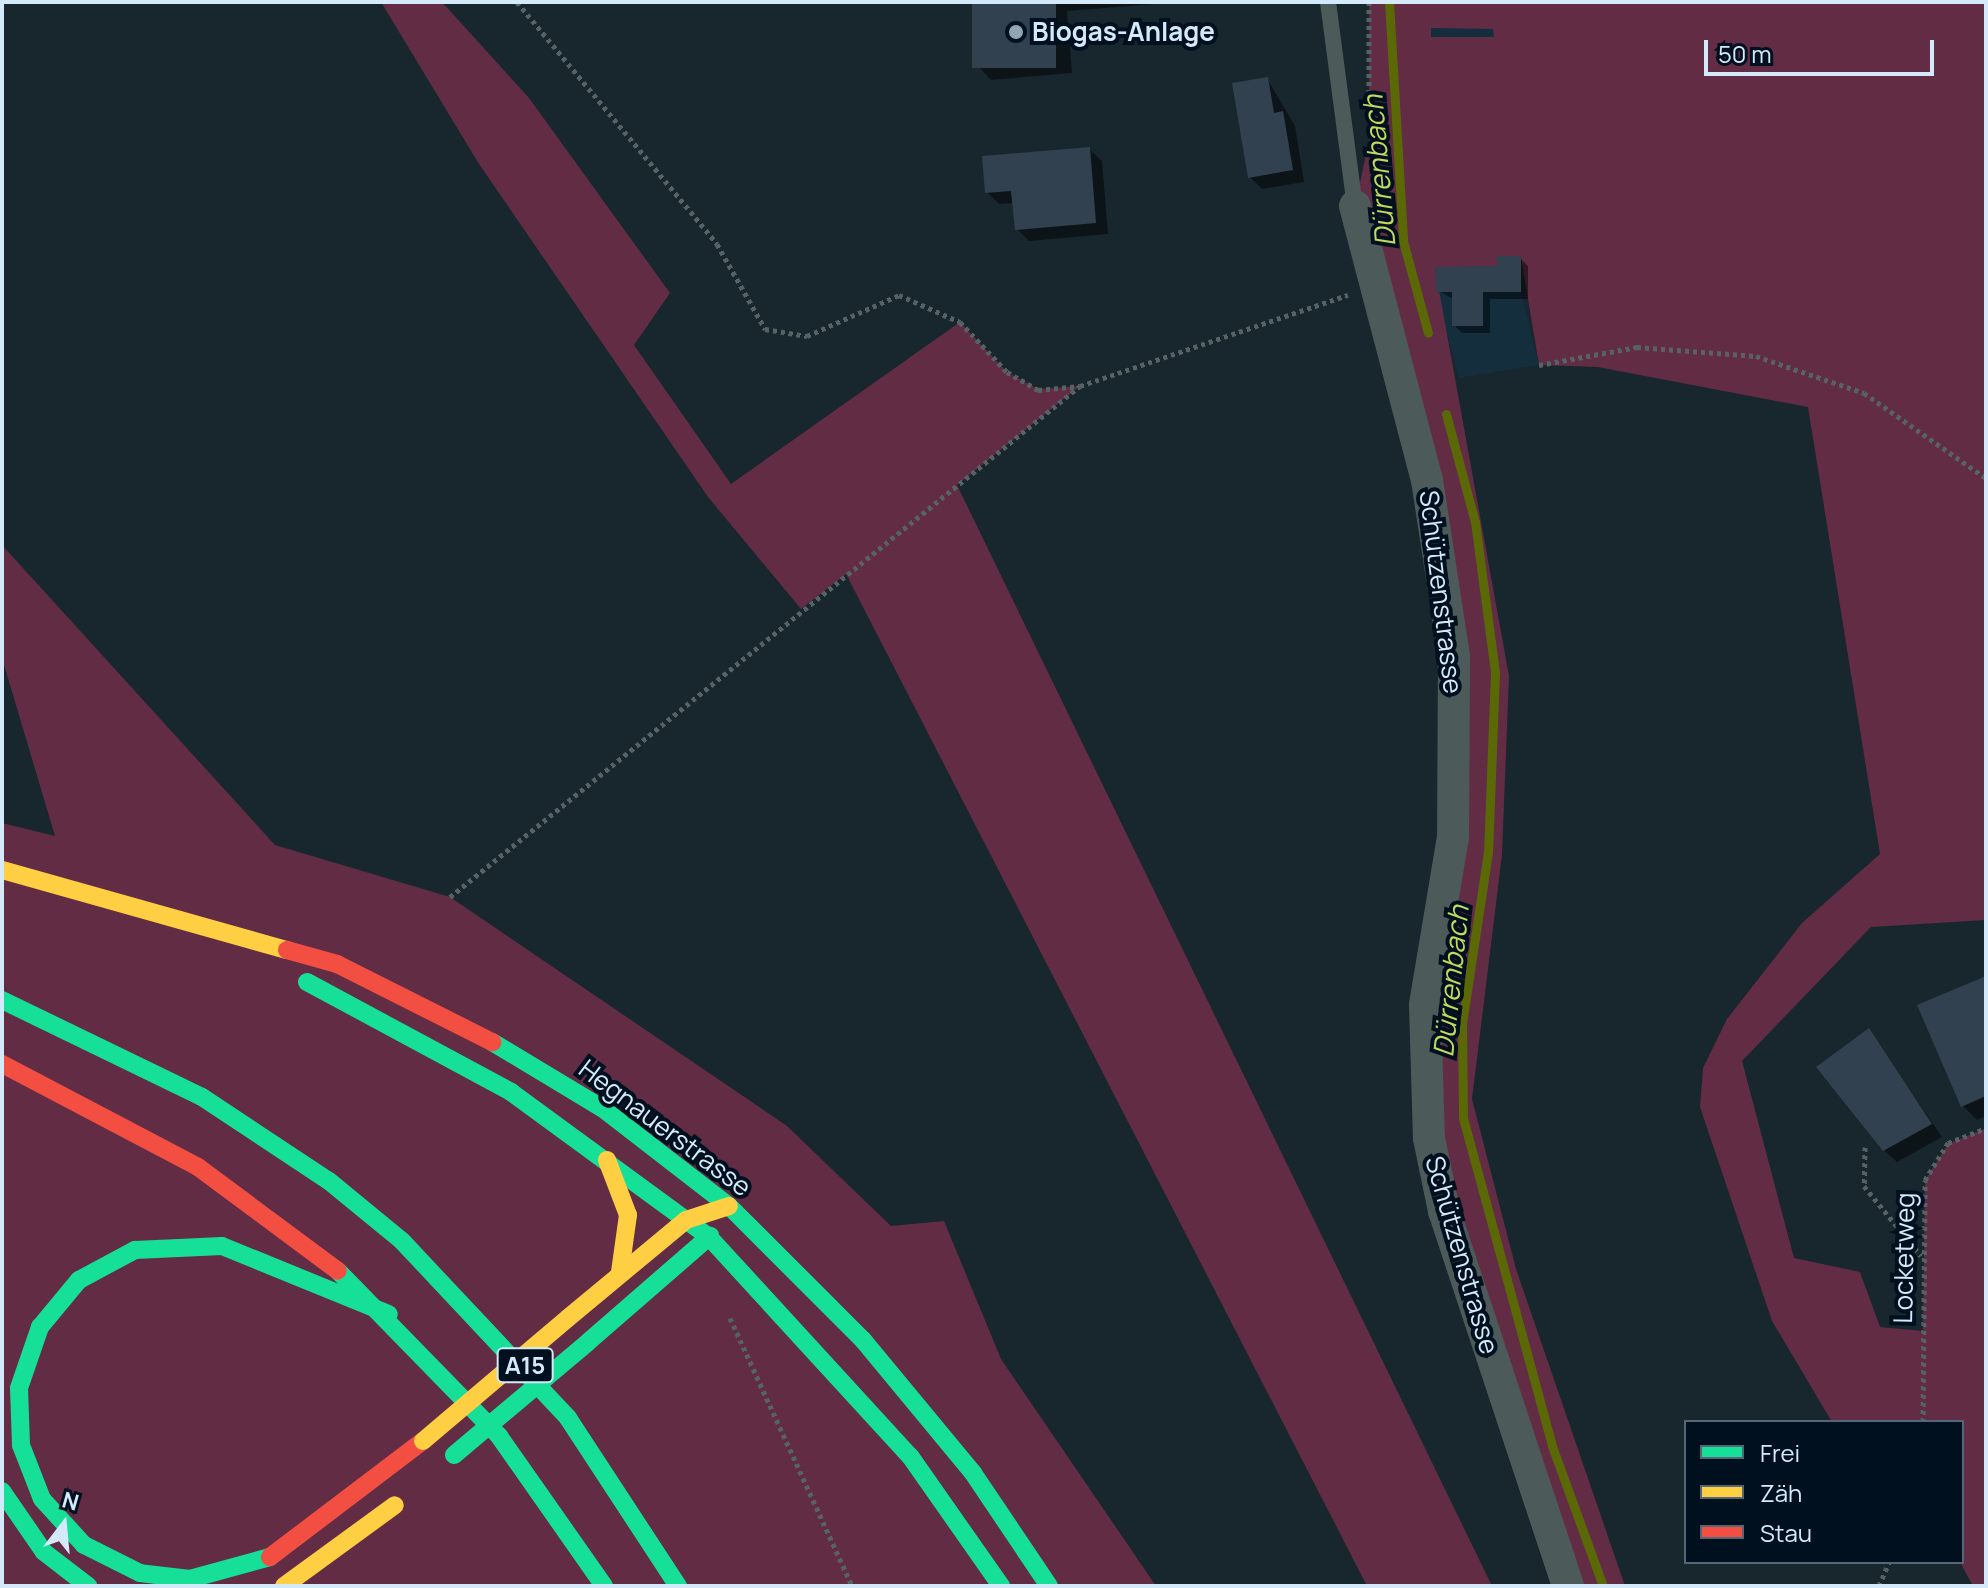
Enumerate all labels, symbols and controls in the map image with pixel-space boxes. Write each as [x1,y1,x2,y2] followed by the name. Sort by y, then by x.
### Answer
[1032,16,1215,48] place label: Biogas-Anlage
[1007,23,1025,41] marker: Biogas-Anlage
[1708,24,1938,74] scale bar
[1718,37,1772,70] text: 50 m
[1355,94,1401,248] water label: Dürrenbach
[1413,489,1469,695] street label: Schützenstrasse
[1425,904,1475,1058] water label: Dürrenbach
[573,1053,757,1203] street label: Hegnauerstrasse
[1419,1152,1505,1358] street label: Schützenstrasse
[1887,1192,1921,1324] street label: Locketweg
[495,1345,555,1385] road number: A15
[1684,1420,1964,1564] legend
[1760,1436,1800,1469] text: Frei
[1760,1476,1802,1509] text: Zäh
[24,1484,104,1564] north arrow
[59,1484,82,1518] text: N
[1760,1516,1812,1549] text: Stau

